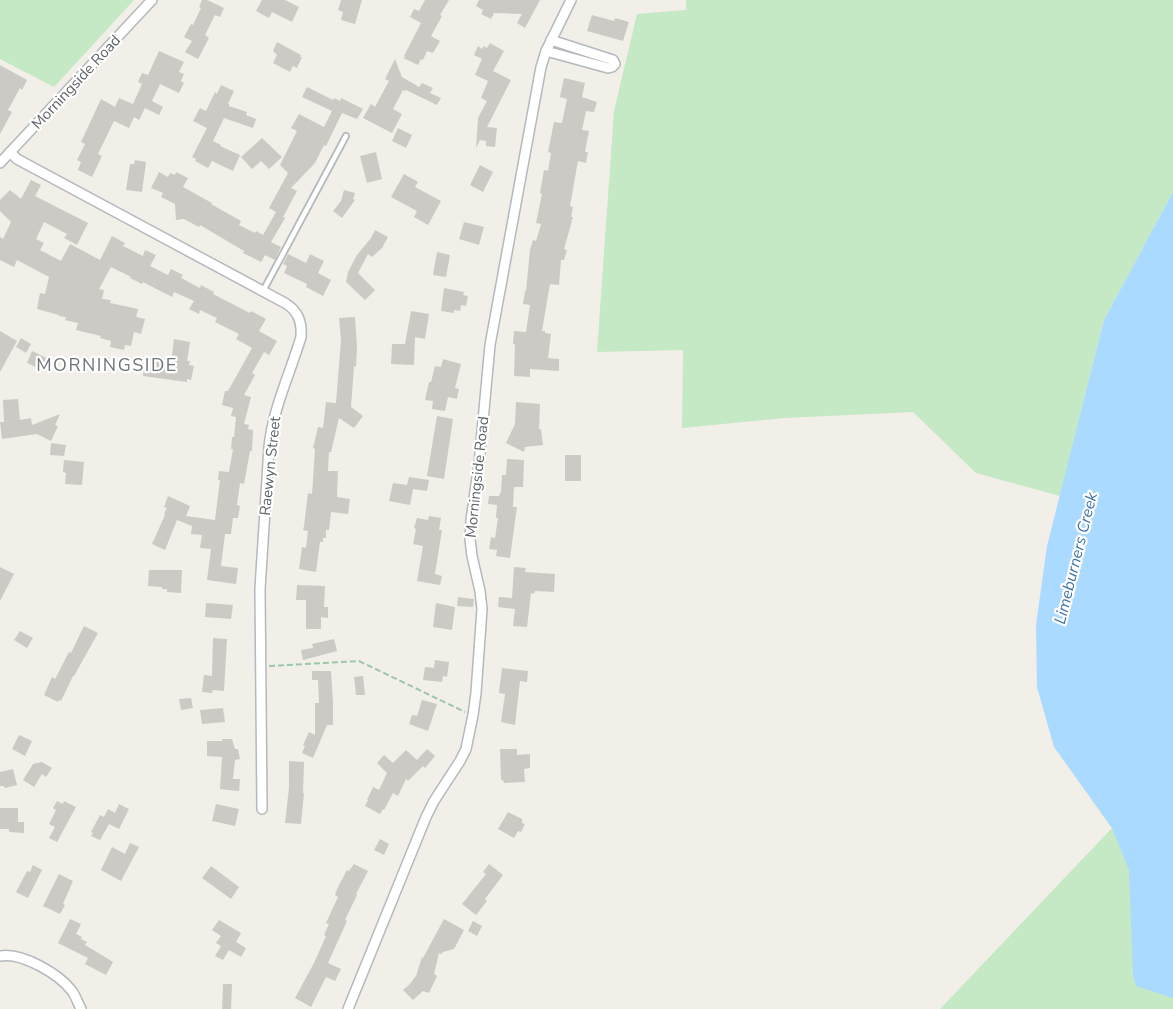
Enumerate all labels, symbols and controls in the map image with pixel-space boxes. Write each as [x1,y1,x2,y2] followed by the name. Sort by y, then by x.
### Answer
[27,31,125,133] street label: Morningside Road
[36,353,178,377] district label: MORNINGSIDE
[255,415,285,517] street label: Raewyn Street
[461,415,493,539] street label: Morningside Road
[1049,489,1103,626] water label: Limeburners Creek

